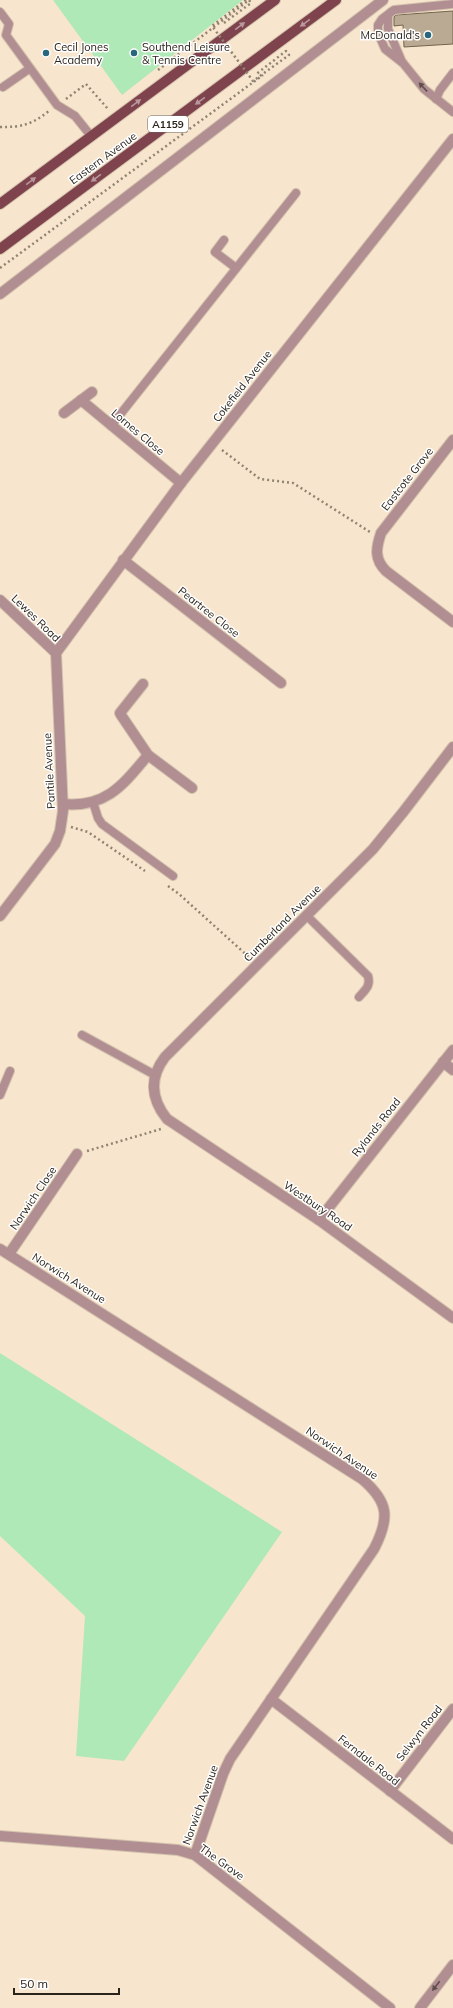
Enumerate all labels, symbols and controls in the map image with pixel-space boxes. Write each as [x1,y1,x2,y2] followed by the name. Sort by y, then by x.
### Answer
[300,19,310,27] one-way arrow
[235,22,246,30] one-way arrow
[360,28,420,42] place label: McDonald's
[423,30,433,40] marker: McDonald's
[54,40,108,67] place label: Cecil Jones Academy
[142,40,230,67] place label: Southend Leisure & Tennis Centre
[41,48,51,58] marker: Cecil Jones Academy
[129,48,139,58] marker: Southend Leisure & Tennis Centre
[419,82,428,92] one-way arrow
[195,96,206,105] one-way arrow
[130,99,141,107] one-way arrow
[148,116,188,132] road number: A1159
[67,129,139,187] street label: Eastern Avenue
[91,174,101,182] one-way arrow
[26,176,37,185] one-way arrow
[210,347,274,425] street label: Cokefield Avenue
[109,406,167,458] street label: Lornes Close
[378,445,436,513] street label: Eastcote Grove
[175,584,243,640] street label: Peartree Close
[9,591,63,645] street label: Lewes Road
[40,733,58,809] street label: Pantile Avenue
[240,881,324,965] street label: Cumberland Avenue
[349,1095,403,1159] street label: Rylands Road
[7,1164,59,1232] street label: Norwich Close
[281,1178,355,1234] street label: Westbury Road
[30,1250,108,1306] street label: Norwich Avenue
[303,1424,381,1482] street label: Norwich Avenue
[393,1702,445,1764] street label: Selwyn Road
[336,1732,402,1788] street label: Ferndale Road
[179,1763,221,1847] street label: Norwich Avenue
[197,1841,247,1883] street label: The Grove
[14,1970,119,1996] scale bar
[20,1976,48,1991] text: 50 m
[432,1981,441,1992] one-way arrow

